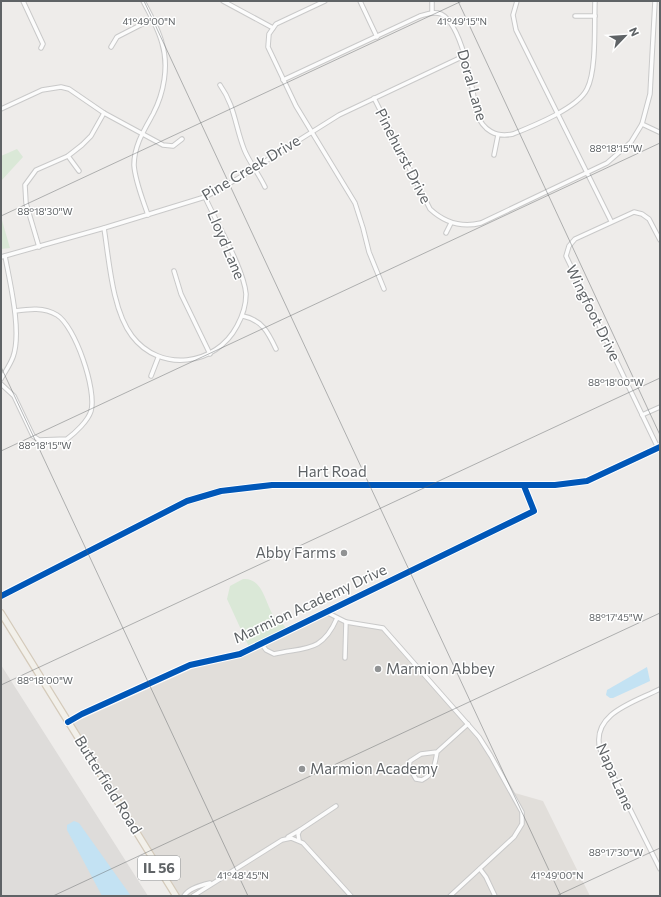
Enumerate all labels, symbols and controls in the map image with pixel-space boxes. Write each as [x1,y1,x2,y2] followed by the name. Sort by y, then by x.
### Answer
[122,15,176,27] text: 41°49'00"N
[437,15,487,27] text: 41°49'15"N
[605,16,645,56] north arrow
[627,25,642,38] text: N
[454,47,492,123] street label: Doral Lane
[372,105,436,206] street label: Pinehurst Drive
[198,131,303,204] street label: Pine Creek Drive
[589,142,643,154] text: 88°18'15"W
[17,205,73,217] text: 88°18'30"W
[204,207,250,282] street label: Lloyd Lane
[563,262,625,364] street label: Wingfoot Drive
[588,376,644,388] text: 88°18'00"W
[18,439,72,451] text: 88°18'15"W
[297,462,367,480] street label: Hart Road
[255,543,336,561] place label: Abby Farms
[339,548,349,558] marker: Abby Farms
[230,560,389,647] street label: Marmion Academy Drive
[589,611,643,623] text: 88°17'45"W
[386,659,495,677] place label: Marmion Abbey
[373,664,383,674] marker: Marmion Abbey
[17,674,73,686] text: 88°18'00"W
[71,732,146,837] street label: Butterfield Road
[593,740,639,813] street label: Napa Lane
[310,759,438,777] place label: Marmion Academy
[297,764,307,774] marker: Marmion Academy
[589,846,643,858] text: 88°17'30"W
[138,856,180,880] road number: IL 56
[217,869,269,881] text: 41°48'45"N
[530,869,584,881] text: 41°49'00"N

